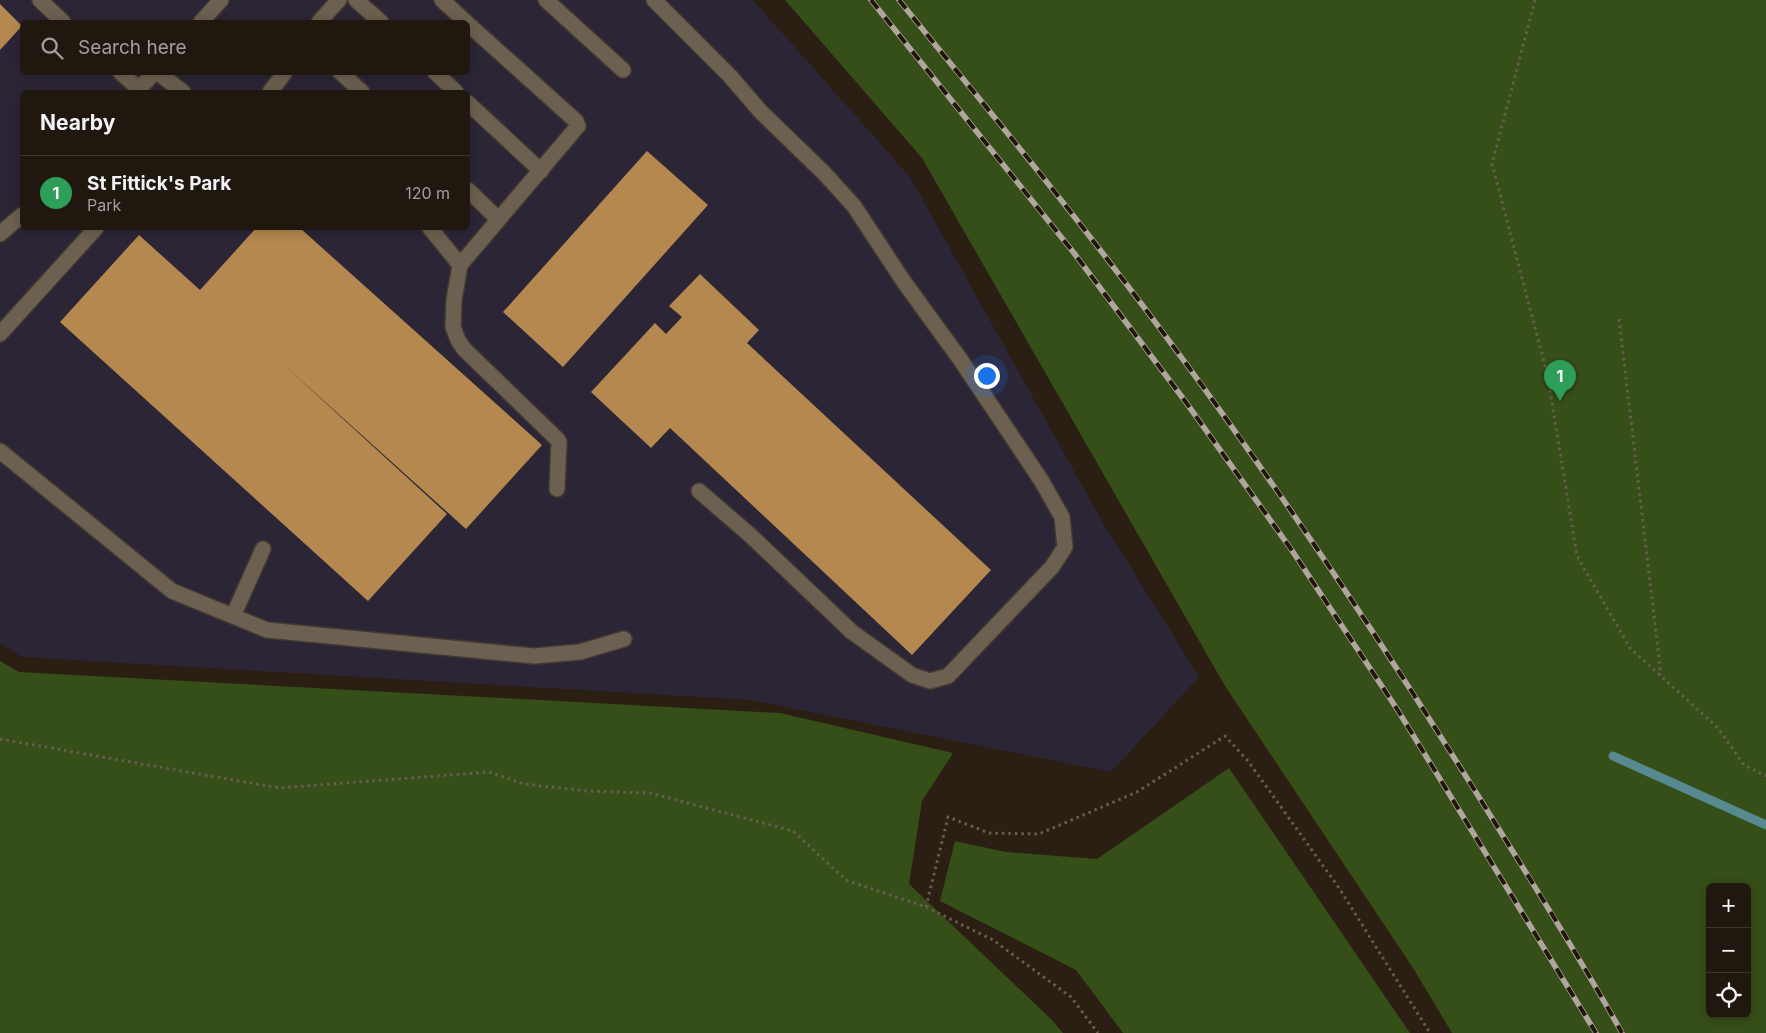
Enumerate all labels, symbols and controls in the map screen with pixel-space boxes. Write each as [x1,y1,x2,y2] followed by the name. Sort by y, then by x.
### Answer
[20,20,470,75] search box
[38,34,66,62] icon: search
[78,36,187,59] text: Search here
[40,110,115,135] text: Nearby
[87,172,231,195] text: St Fittick's Park
[53,183,59,203] text: 1
[405,183,450,203] text: 120 m
[87,195,121,215] text: Park
[1544,360,1576,401] pin: 1
[974,363,1000,389] your location
[1706,883,1751,1018] map controls
[1706,883,1751,928] button: +
[1706,928,1751,973] button: −
[1706,973,1751,1018] button: locate

